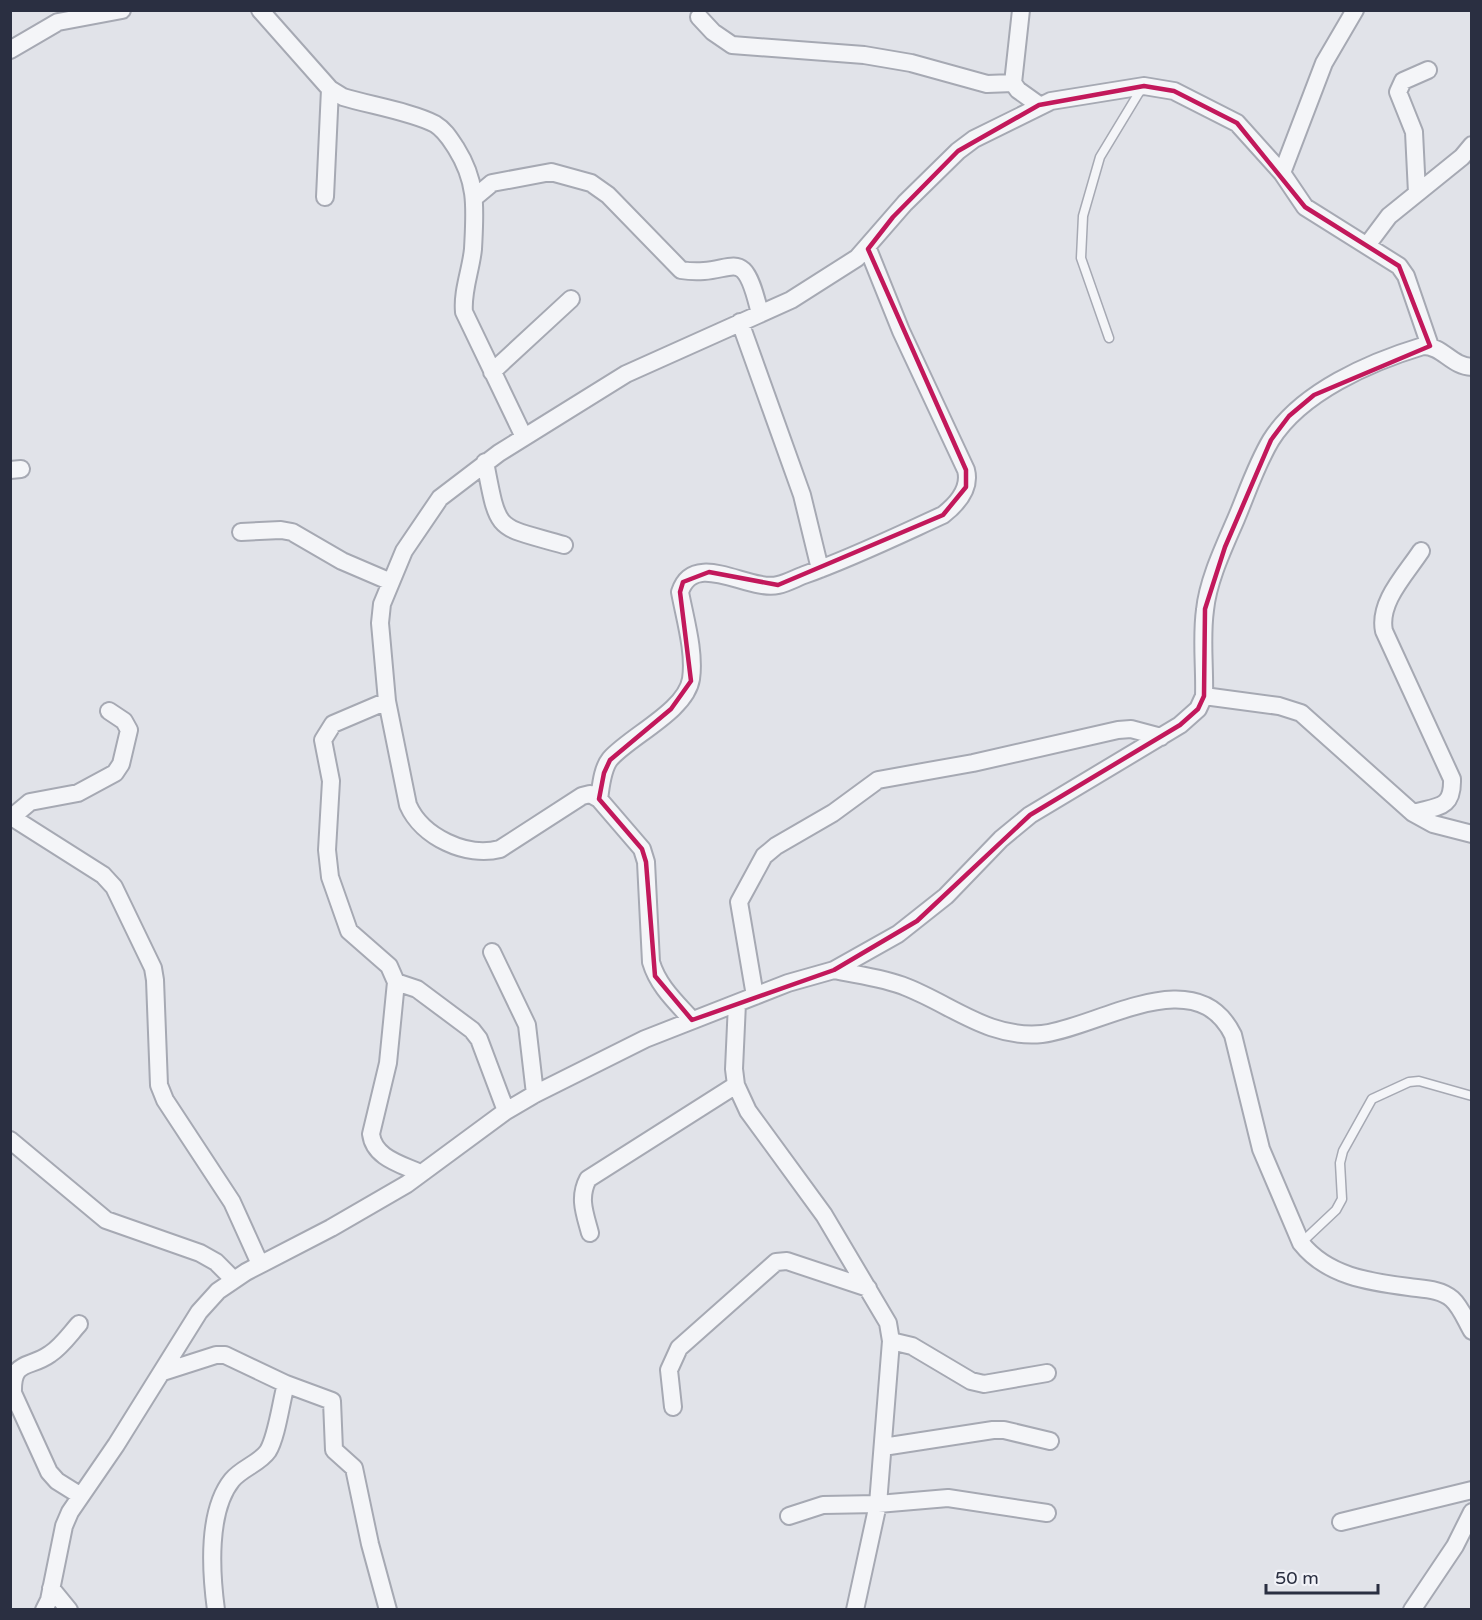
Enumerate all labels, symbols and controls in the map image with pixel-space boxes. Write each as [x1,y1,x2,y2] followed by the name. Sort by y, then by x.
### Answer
[1266,1557,1378,1595] scale bar
[1275,1567,1319,1589] text: 50 m

